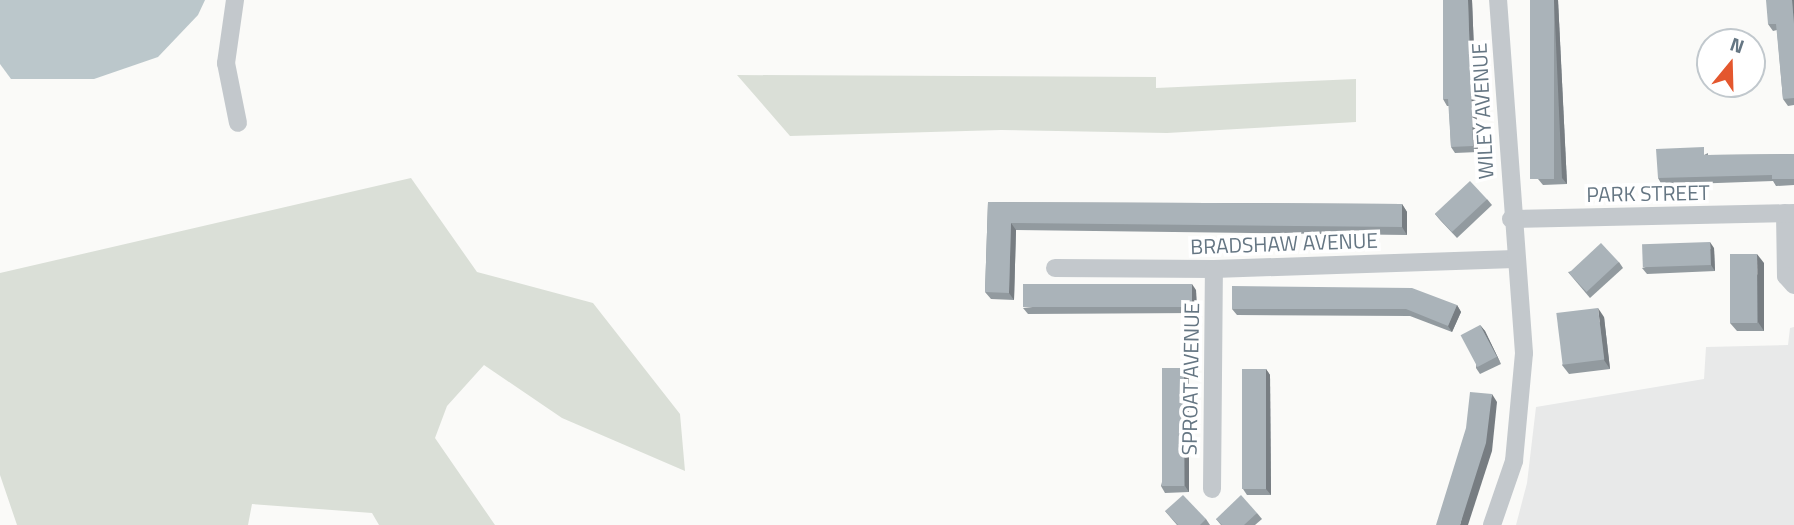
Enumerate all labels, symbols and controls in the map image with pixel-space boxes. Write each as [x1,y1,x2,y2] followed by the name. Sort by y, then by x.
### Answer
[1696,28,1766,98] north arrow
[1726,29,1748,60] text: N
[1466,42,1498,180] street label: WILEY AVENUE
[1586,179,1710,207] street label: PARK STREET
[1190,227,1378,259] street label: BRADSHAW AVENUE
[1176,302,1204,456] street label: SPROAT AVENUE

